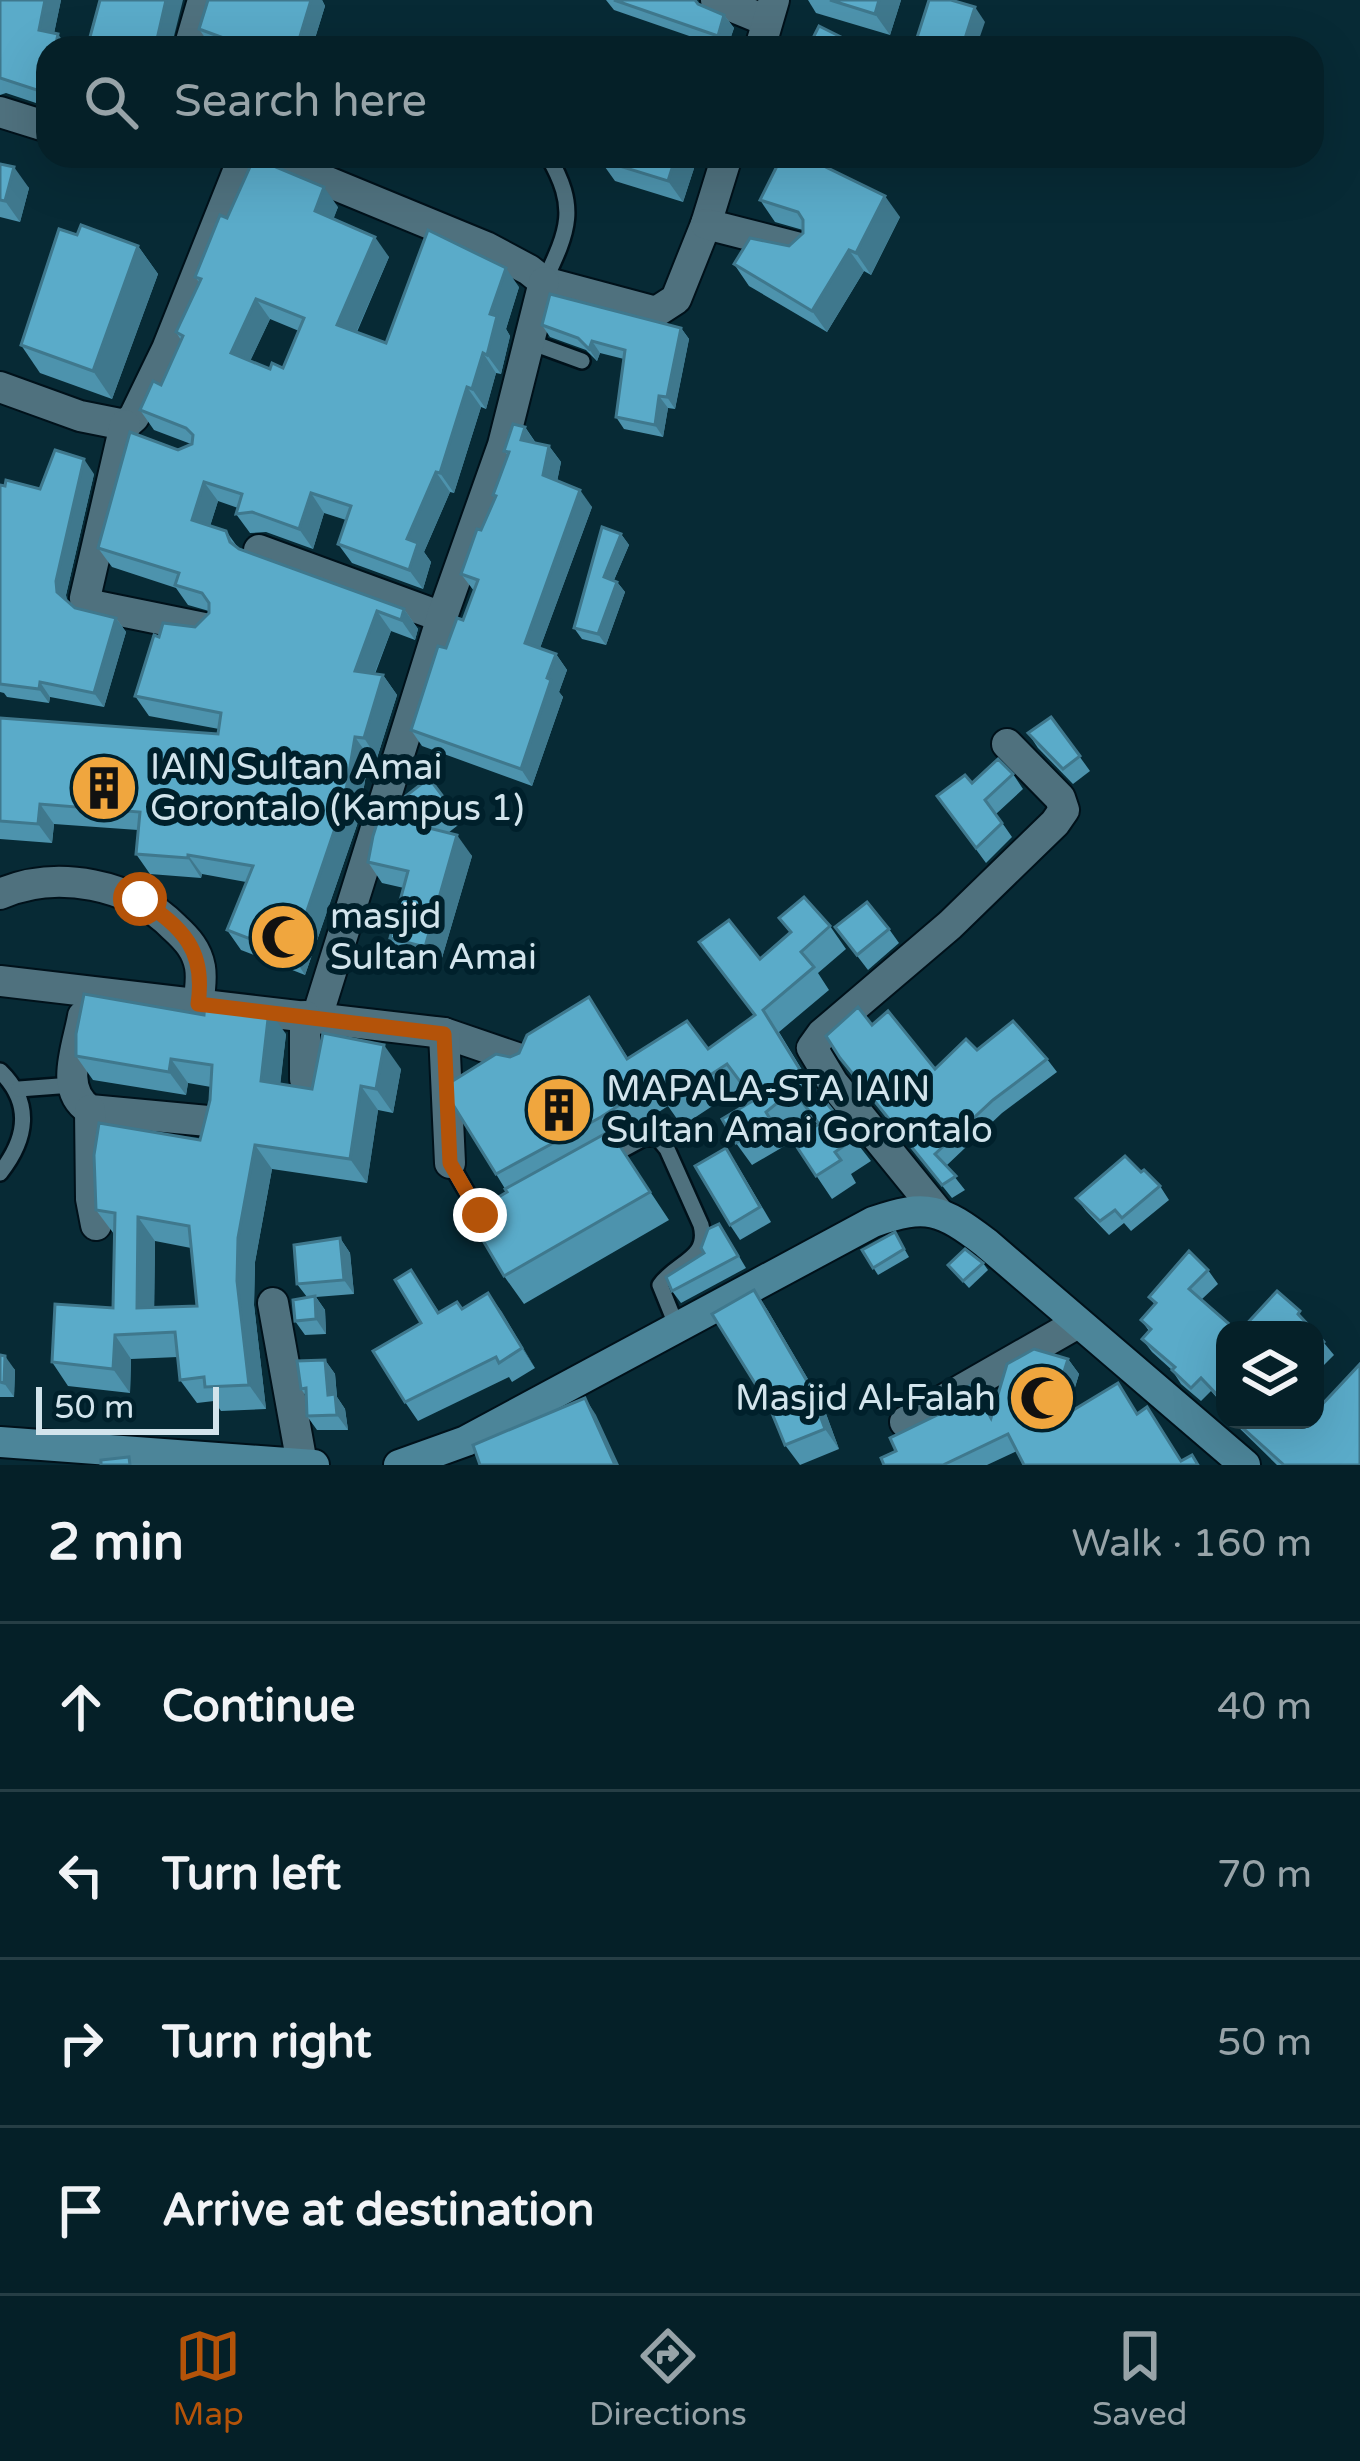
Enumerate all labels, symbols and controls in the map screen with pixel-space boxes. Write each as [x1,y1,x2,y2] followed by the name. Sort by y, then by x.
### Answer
[36,36,1324,168] search box
[78,69,144,135] icon: search
[174,75,427,129] text: Search here
[150,746,524,830] place label: IAIN Sultan Amai Gorontalo (Kampus 1)
[69,753,139,823] building icon: IAIN Sultan Amai Gorontalo (Kampus 1)
[113,872,167,926] route start
[330,895,537,979] place label: masjid Sultan Amai
[248,902,318,972] mosque icon: masjid Sultan Amai
[606,1068,993,1152] place label: MAPALA-STA IAIN Sultan Amai Gorontalo
[524,1075,594,1145] building icon: MAPALA-STA IAIN Sultan Amai Gorontalo
[453,1188,507,1242] route end
[1216,1321,1324,1429] map controls
[1216,1321,1324,1429] button: layers
[1007,1363,1077,1433] mosque icon: Masjid Al-Falah
[735,1377,996,1420] place label: Masjid Al-Falah
[36,1381,219,1434] scale bar
[54,1388,134,1427] text: 50 m
[48,1512,184,1574] text: 2 min
[1071,1520,1312,1567] text: Walk · 160 m
[48,1674,114,1740] icon: ahead
[162,1680,355,1734] text: Continue
[1217,1683,1312,1730] text: 40 m
[48,1842,114,1908] icon: left
[162,1848,341,1902] text: Turn left
[1217,1851,1312,1898] text: 70 m
[48,2010,114,2076] icon: right
[162,2016,371,2070] text: Turn right
[1217,2019,1312,2066] text: 50 m
[48,2178,114,2244] icon: arrive
[162,2184,594,2238] text: Arrive at destination
[173,2323,244,2434] tab: Map
[589,2323,747,2434] tab: Directions
[1092,2323,1187,2434] tab: Saved

